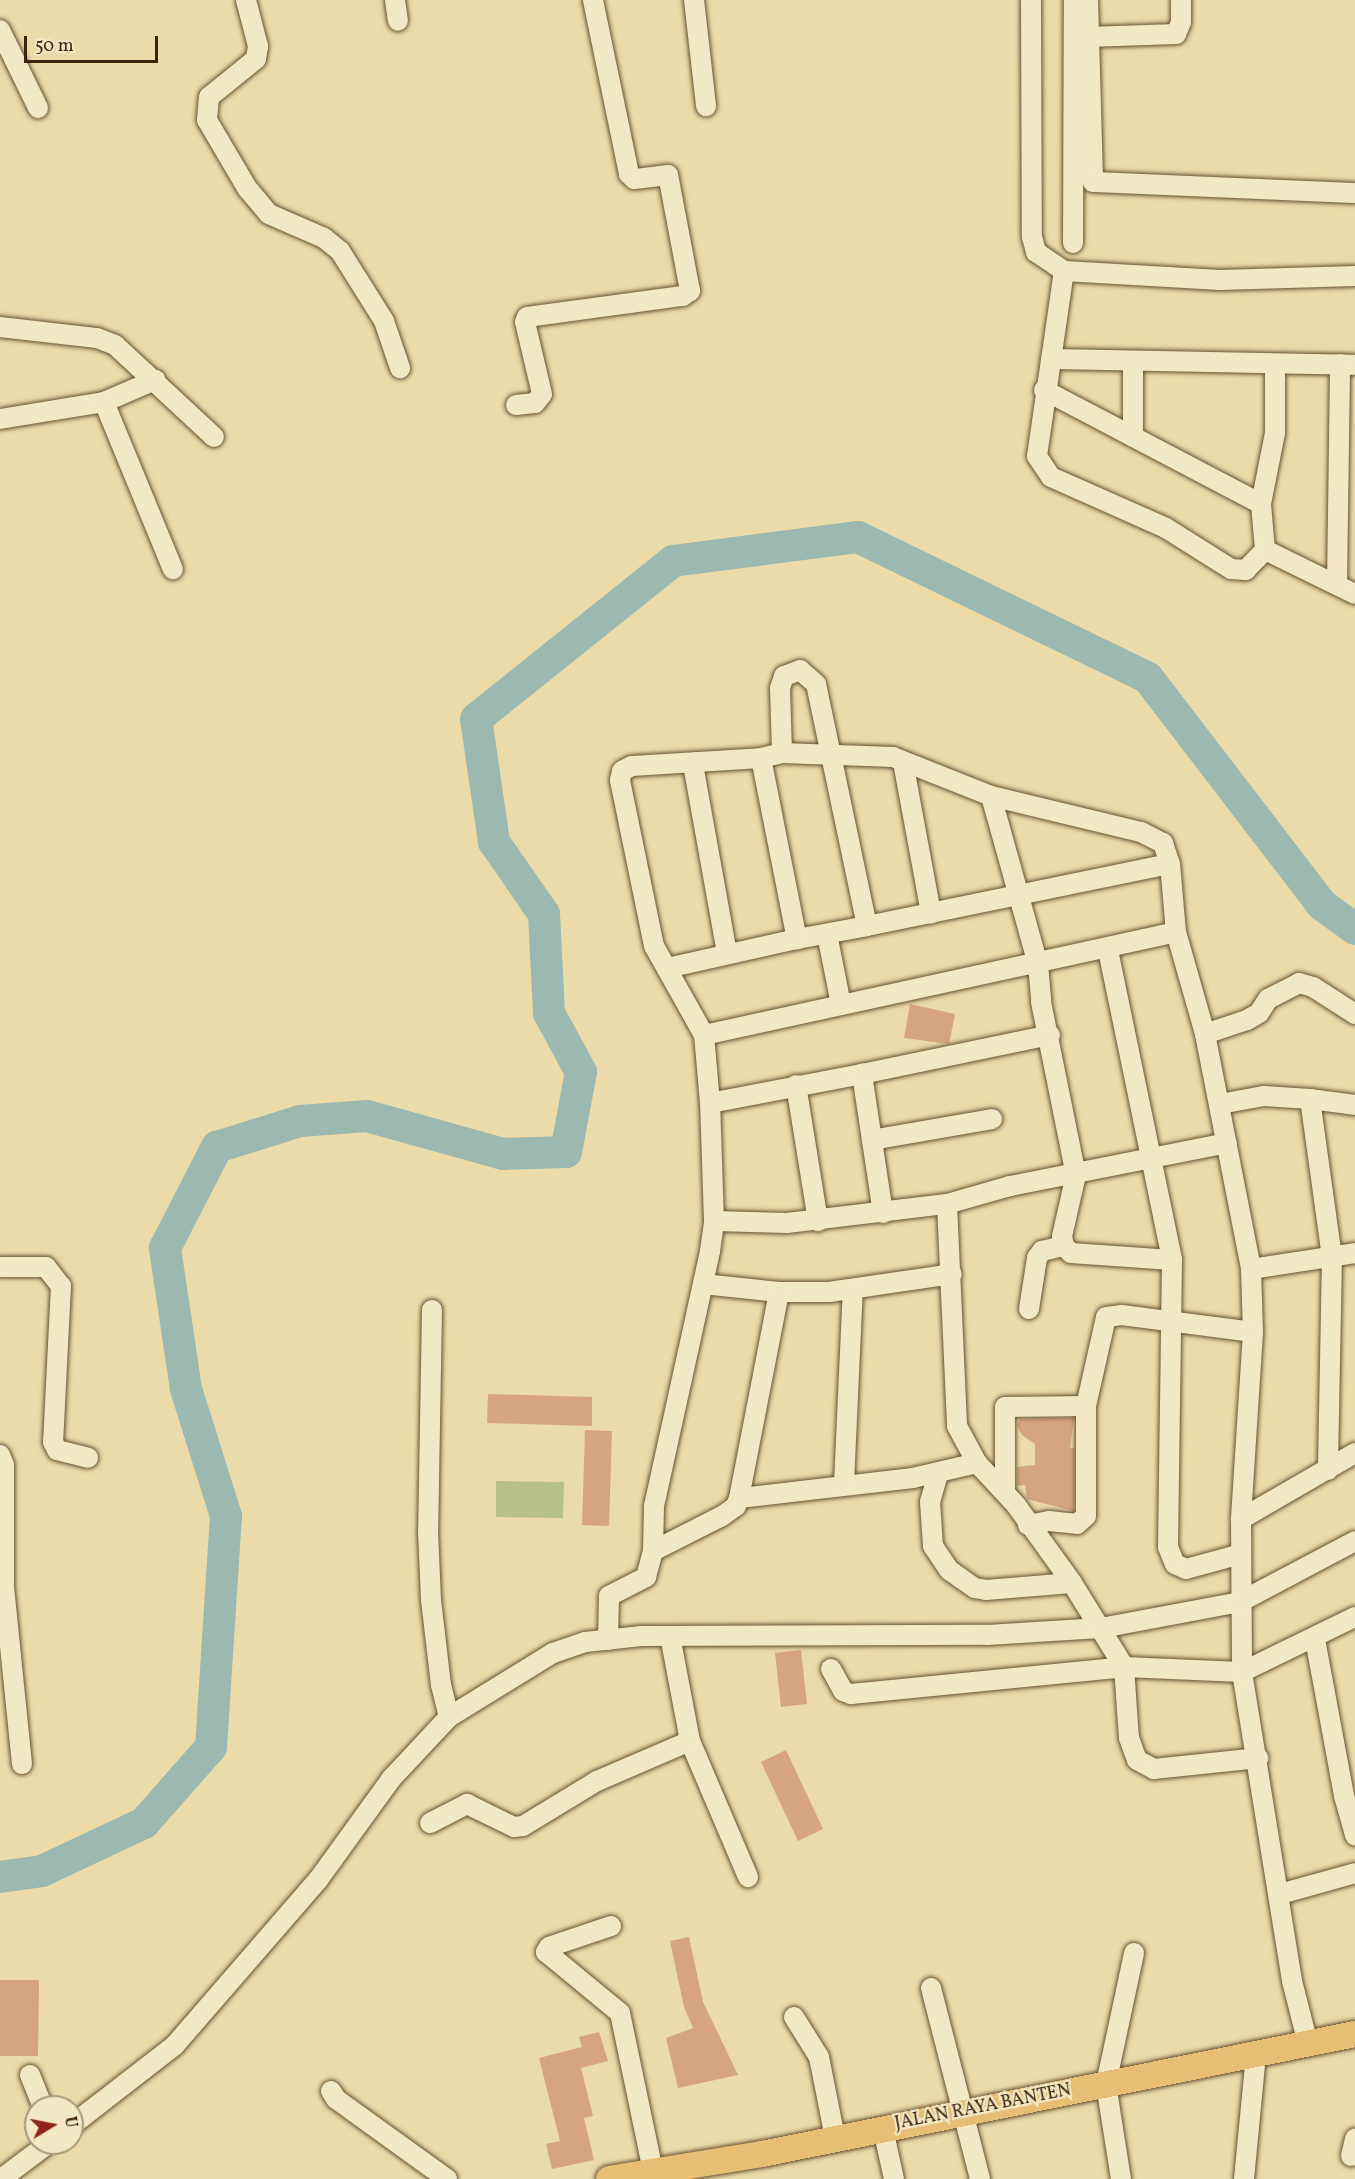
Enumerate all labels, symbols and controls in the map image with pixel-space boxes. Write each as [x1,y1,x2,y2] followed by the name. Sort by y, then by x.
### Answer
[27,24,160,62] scale bar
[35,34,74,59] text: 50 m
[893,2080,1073,2136] street label: JALAN RAYA BANTEN
[24,2095,84,2155] north arrow
[58,2115,82,2130] text: U

